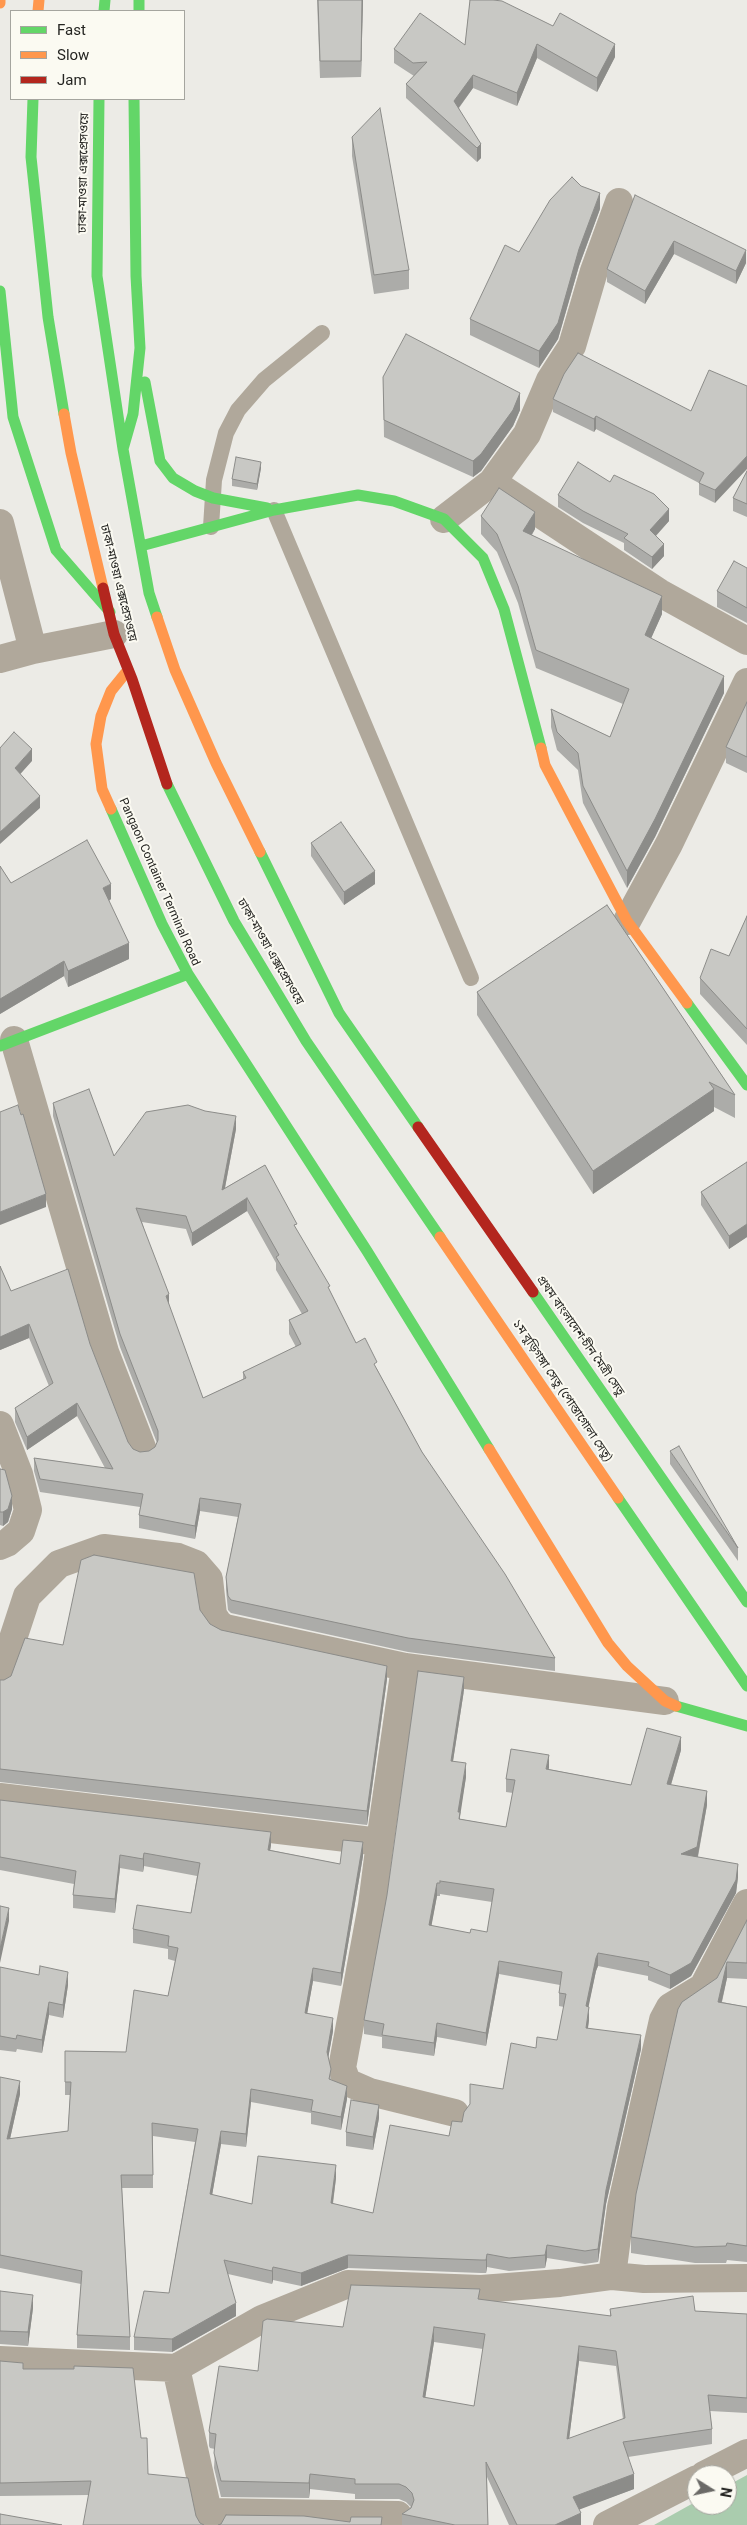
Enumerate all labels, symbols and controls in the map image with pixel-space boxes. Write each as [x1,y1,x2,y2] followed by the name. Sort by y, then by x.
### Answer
[10,10,185,100] legend
[57,21,86,39] text: Fast
[57,46,89,64] text: Slow
[57,71,87,89] text: Jam
[76,113,92,233] street label: ঢাকা-মাওয়া এক্সপ্রেসওয়ে
[96,523,140,643] street label: ঢাকা-মাওয়া এক্সপ্রেসওয়ে
[115,796,203,968] street label: Pangaon Container Terminal Road
[234,896,306,1008] street label: ঢাকা-মাওয়া এক্সপ্রেসওয়ে
[533,1273,627,1399] street label: প্রথম বাংলাদেশ-চীন মৈত্রী সেতু
[509,1317,615,1465] street label: ১ম বুড়িগঙ্গা সেতু (পোস্তাগোলা সেতু)
[687,2465,737,2515] north arrow
[717,2486,735,2499] text: N

